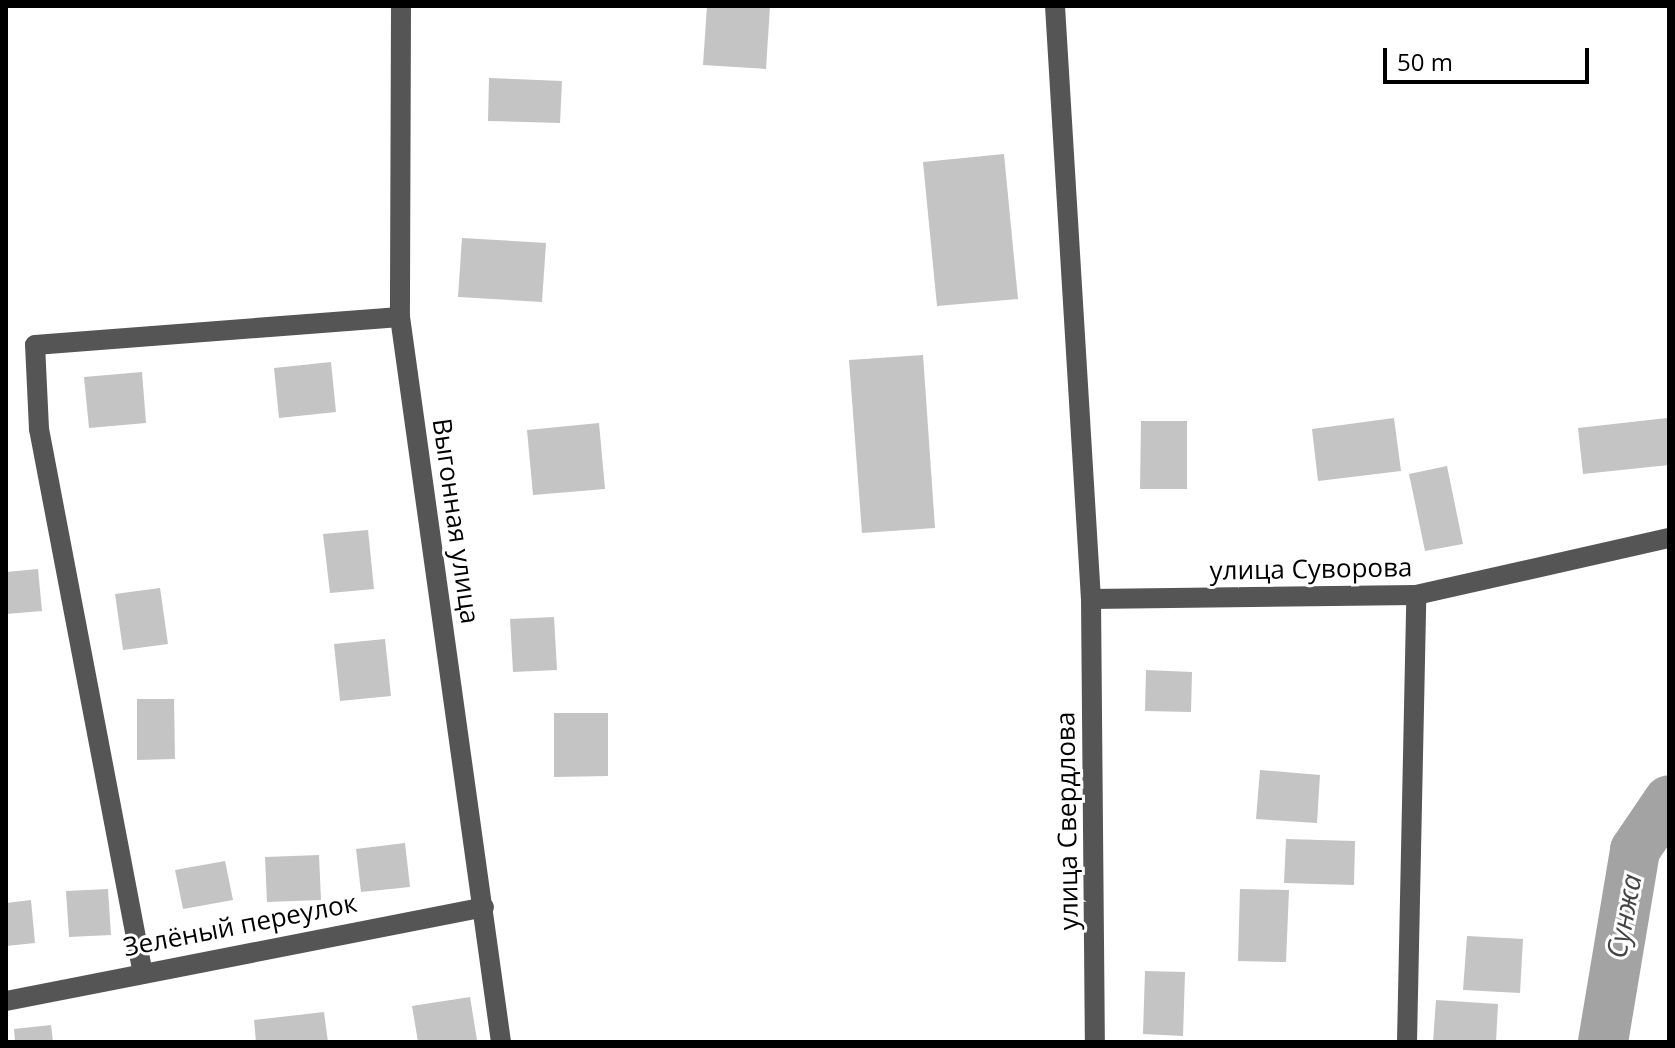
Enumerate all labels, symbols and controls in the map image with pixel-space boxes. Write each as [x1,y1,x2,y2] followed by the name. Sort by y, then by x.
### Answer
[1387,32,1593,82] scale bar
[1397,45,1453,78] text: 50 m
[426,416,486,626] street label: Выгонная улица
[1209,552,1413,586] street label: улица Суворова
[1049,711,1085,931] street label: улица Свердлова
[1598,871,1648,961] water label: Сунжа
[121,887,359,963] street label: Зелёный переулок

